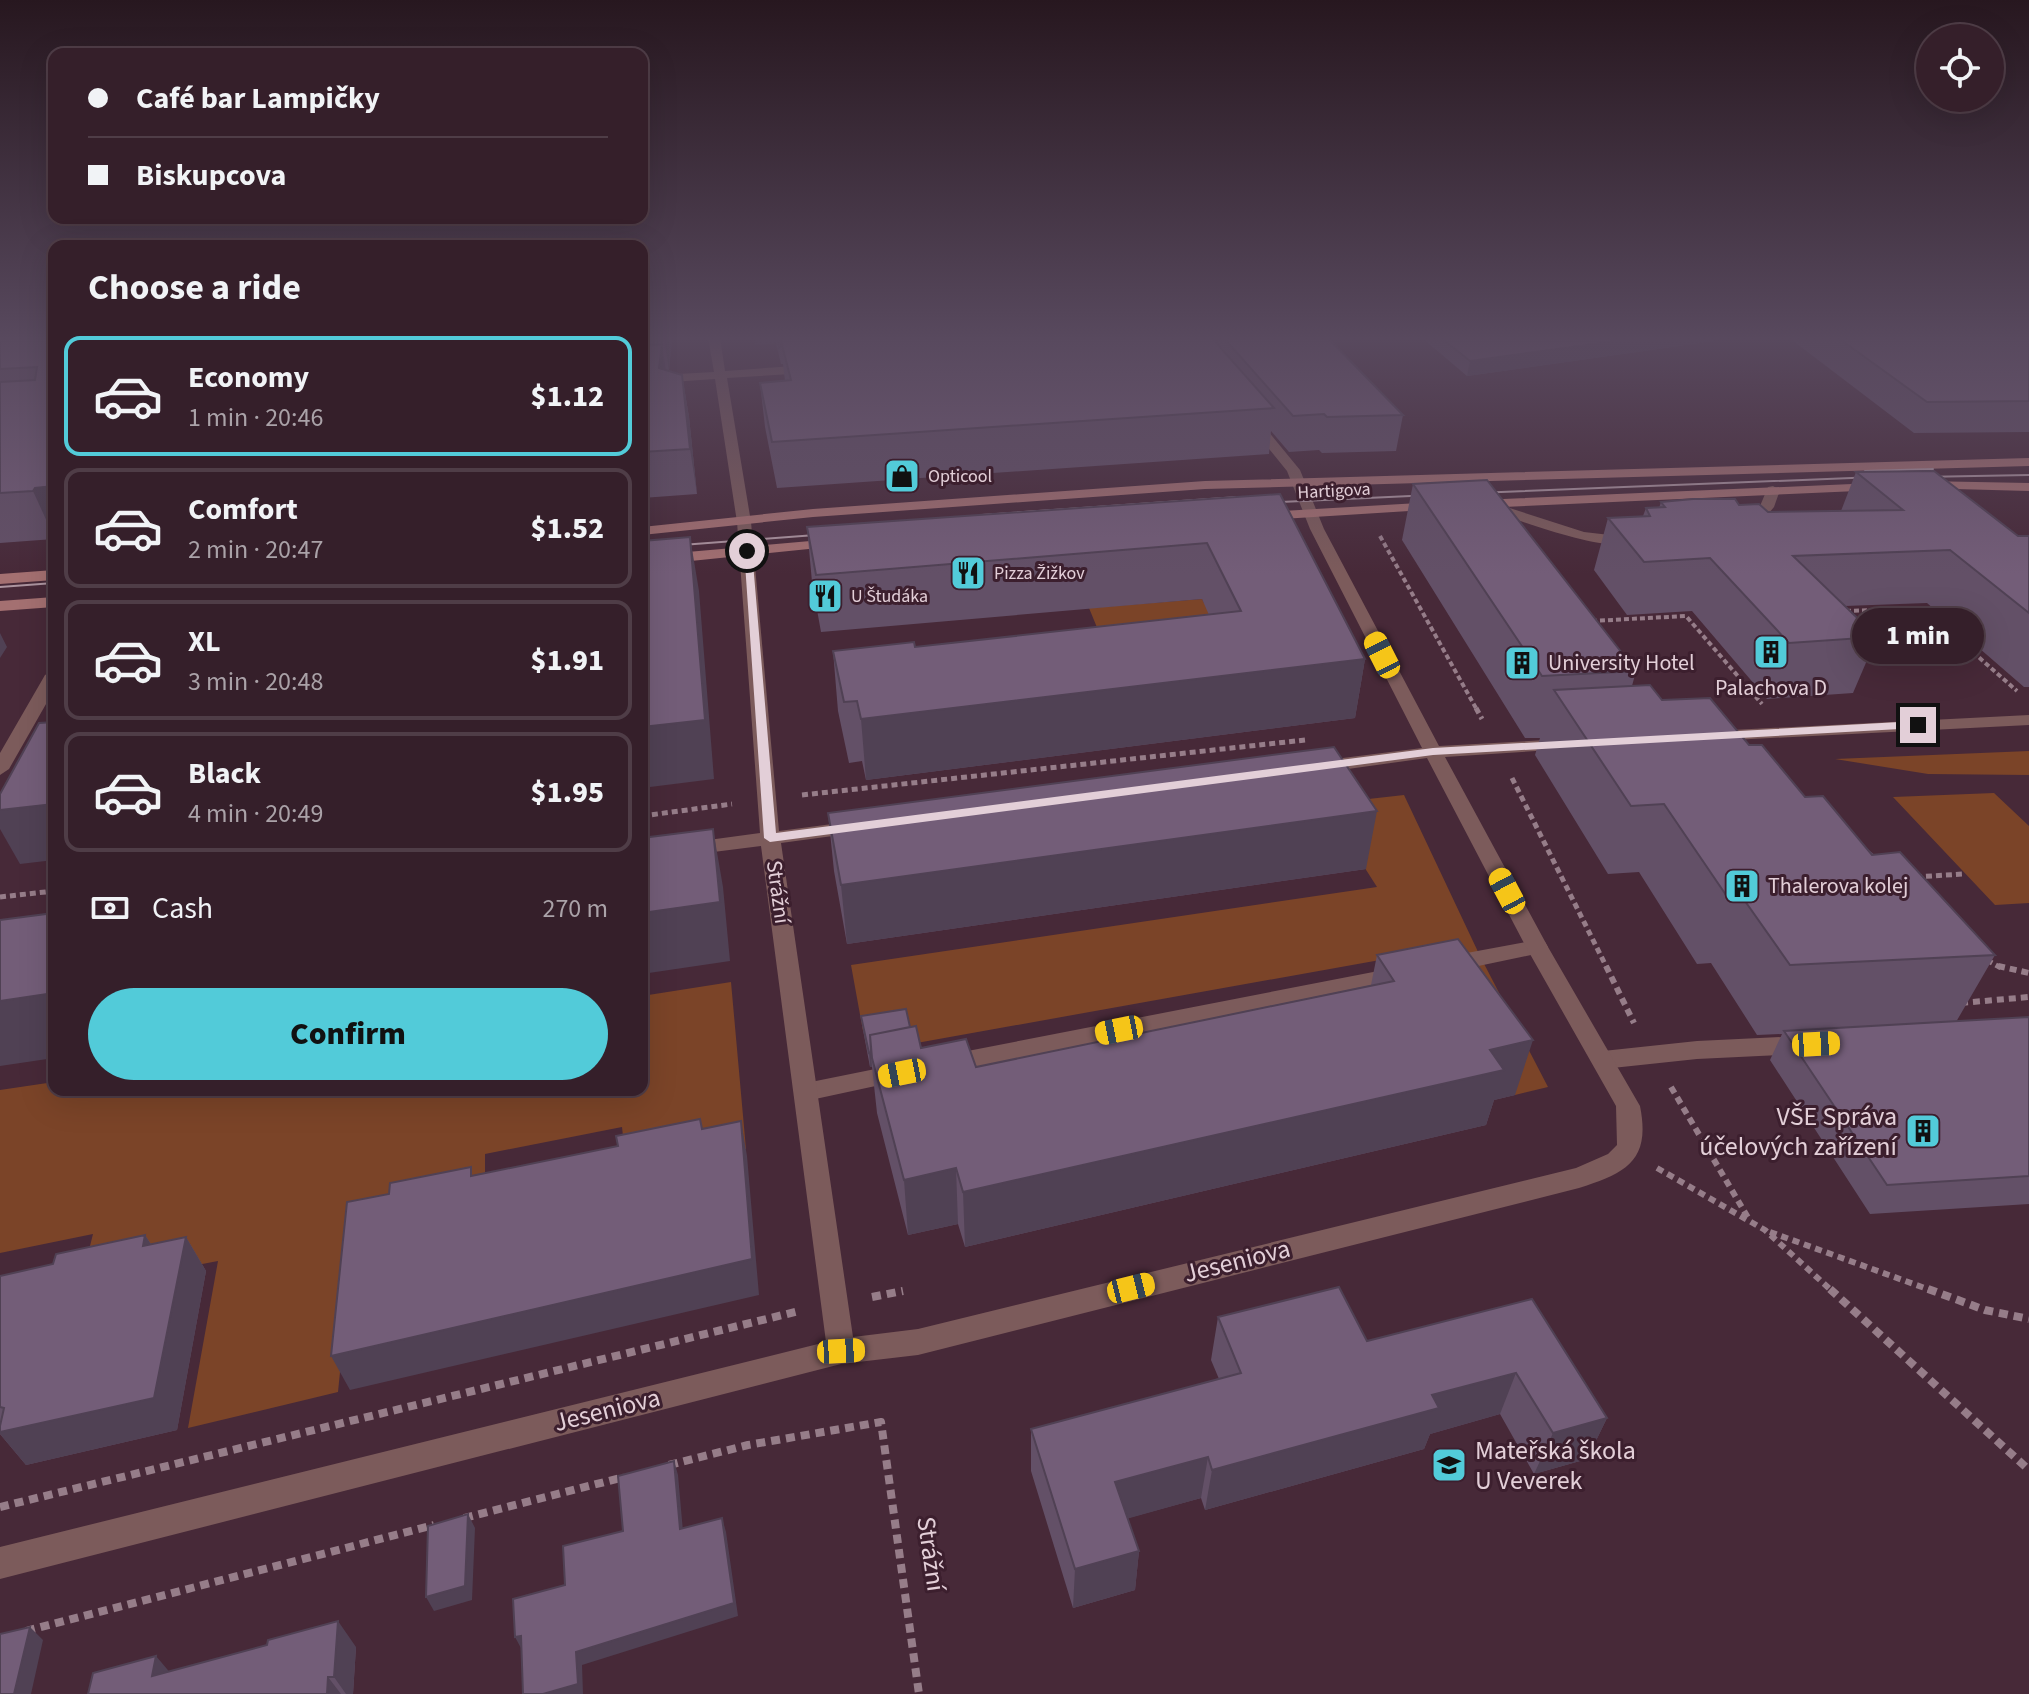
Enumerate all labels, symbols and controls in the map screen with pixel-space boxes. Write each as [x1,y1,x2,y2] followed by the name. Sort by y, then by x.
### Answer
[1916,24,2004,112] map controls
[1916,24,2004,112] button: locate
[136,77,380,120] text: Café bar Lampičky
[136,154,286,197] text: Biskupcova
[88,262,301,313] text: Choose a ride
[188,356,309,399] text: Economy
[92,360,164,432] icon: car
[531,375,604,418] text: $1.12
[188,399,323,436] text: 1 min · 20:46
[883,457,921,495] shop icon: Opticool
[928,464,992,489] place label: Opticool
[1297,477,1371,505] street label: Hartigova
[188,488,298,531] text: Comfort
[92,492,164,564] icon: car
[531,507,604,550] text: $1.52
[188,531,323,568] text: 2 min · 20:47
[729,533,765,569] route start
[949,554,987,592] restaurant icon: Pizza Žižkov
[994,561,1085,586] place label: Pizza Žižkov
[806,577,844,615] restaurant icon: U Študáka
[851,584,928,609] place label: U Študáka
[1852,609,1984,665] callout: 1 min
[1886,617,1950,654] text: 1 min
[188,620,221,663] text: XL
[92,624,164,696] icon: car
[1360,628,1404,682] car
[1752,633,1790,671] building icon: Palachova D
[531,639,604,682] text: $1.91
[1503,644,1541,682] building icon: University Hotel
[1548,647,1695,679] place label: University Hotel
[188,663,323,700] text: 3 min · 20:48
[1715,672,1827,704] place label: Palachova D
[1900,707,1936,743] route end
[188,752,261,795] text: Black
[92,756,164,828] icon: car
[531,771,604,814] text: $1.95
[188,795,323,832] text: 4 min · 20:49
[758,858,798,926] street label: Strážní
[1485,864,1529,918] car
[1723,867,1761,905] building icon: Thalerova kolej
[1768,870,1908,902] place label: Thalerova kolej
[88,886,132,930] icon: cash
[152,887,213,930] text: Cash
[542,890,608,927] text: 270 m
[88,988,608,1080] button: Confirm
[1093,1014,1145,1046] car
[1791,1031,1841,1057] car
[876,1057,928,1089] car
[1699,1098,1899,1165] place label: VŠE Správa účelových zařízení
[1904,1112,1942,1150] building icon: VŠE Správa účelových zařízení
[1180,1230,1294,1292] street label: Jeseniova
[1105,1271,1157,1305] car
[816,1338,866,1364] car
[550,1379,664,1441] street label: Jeseniova
[1475,1432,1636,1499] place label: Mateřská škola U Veverek
[1430,1446,1468,1484] school or university icon: Mateřská škola U Veverek
[907,1514,955,1595] street label: Strážní

